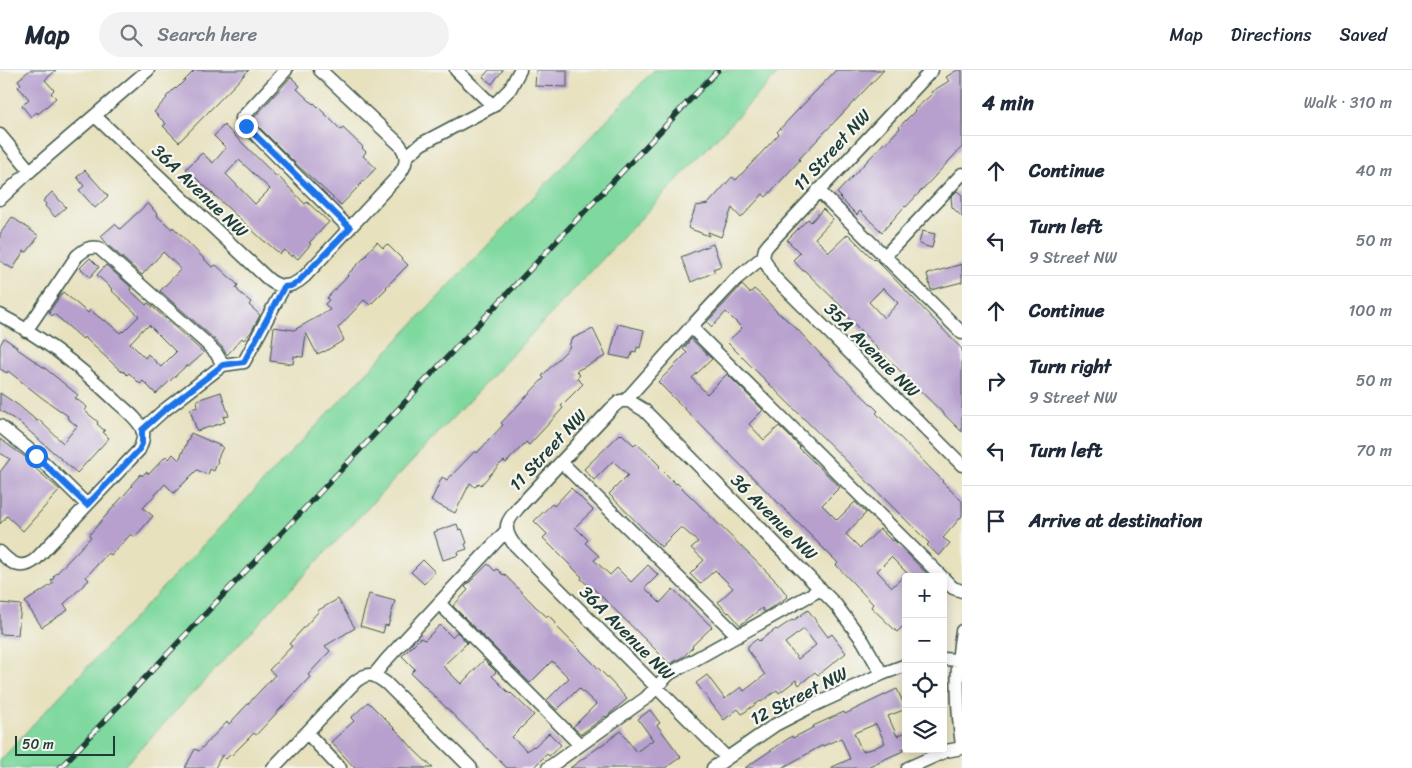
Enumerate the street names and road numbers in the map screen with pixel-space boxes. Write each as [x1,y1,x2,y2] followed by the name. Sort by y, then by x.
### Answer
[785,101,880,199] street label: 11 Street NW
[144,136,257,247] street label: 36A Avenue NW
[816,294,928,406] street label: 35A Avenue NW
[501,401,596,499] street label: 11 Street NW
[723,466,826,569] street label: 36 Avenue NW
[571,577,683,689] street label: 36A Avenue NW
[744,657,854,734] street label: 12 Street NW

